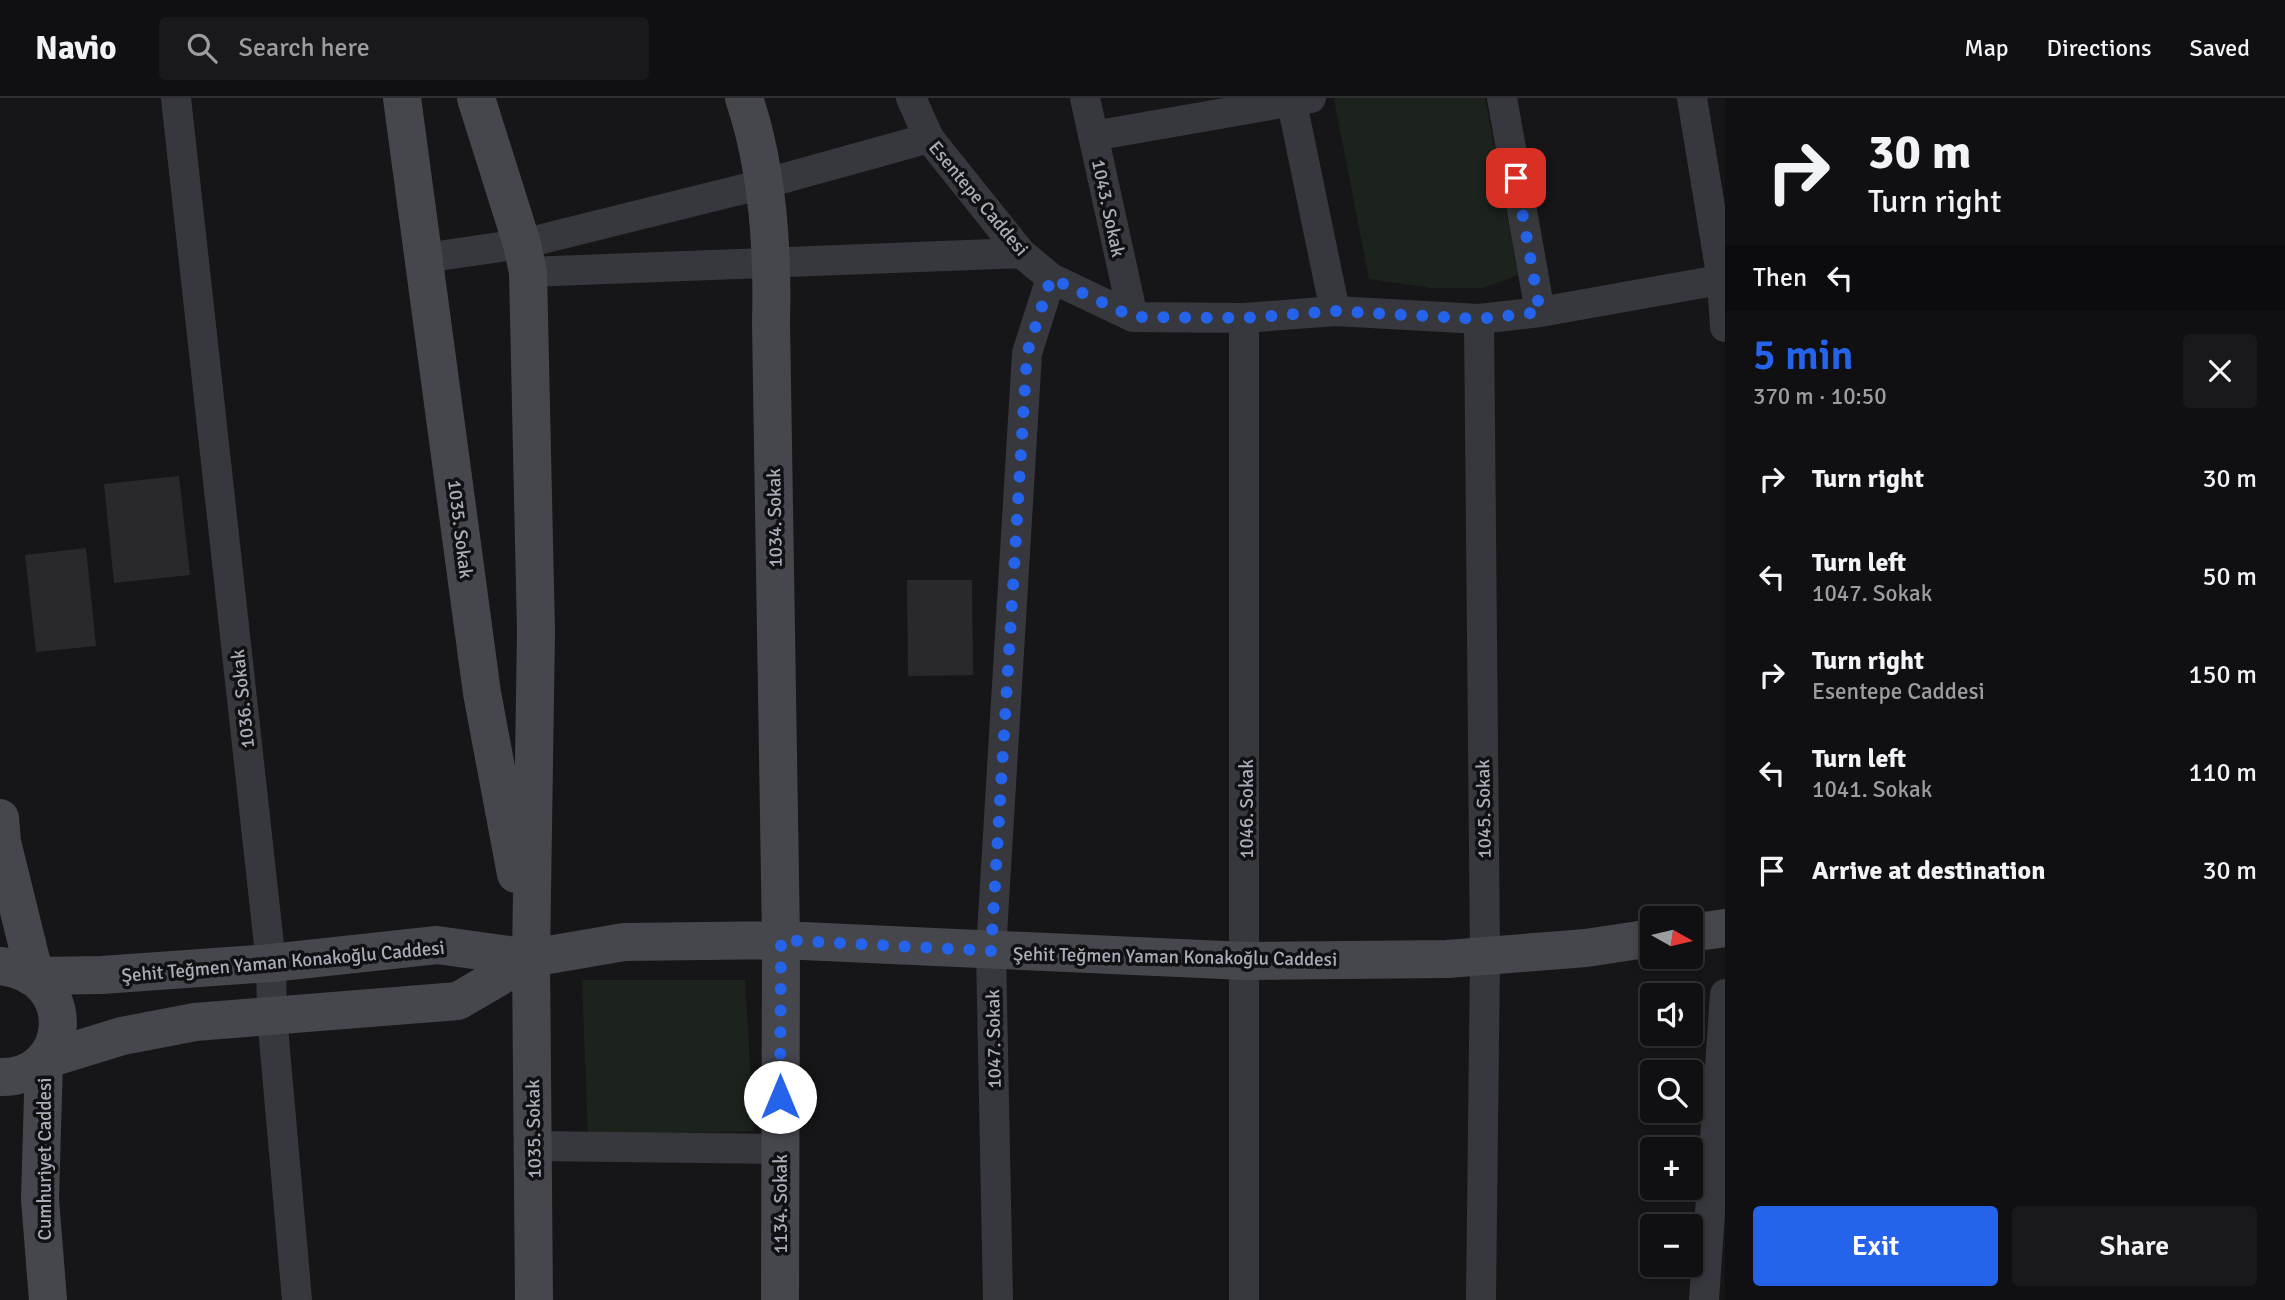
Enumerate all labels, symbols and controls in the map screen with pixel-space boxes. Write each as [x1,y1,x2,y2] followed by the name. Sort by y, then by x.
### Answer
[159,17,649,80] search box
[35,28,117,69] text: Navio
[183,29,221,67] icon: search
[239,32,370,64] text: Search here
[1964,33,2009,63] text: Map
[2047,33,2152,63] text: Directions
[2190,33,2250,63] text: Saved
[1868,122,1971,182] text: 30 m
[1753,126,1844,217] icon: right
[923,136,1033,261] street label: Esentepe Caddesi
[1486,148,1546,208] pin
[1086,157,1130,260] street label: 1043. Sokak
[1497,159,1535,197] icon: arrive
[1868,182,2001,221] text: Turn right
[1821,259,1859,297] icon: left
[1753,262,1807,294] text: Then
[1753,330,1854,381] text: 5 min
[2183,334,2257,408] button: close
[1753,382,1887,411] text: 370 m · 10:50
[1753,460,1791,498] icon: right
[1812,463,1924,495] text: Turn right
[2202,463,2257,495] text: 30 m
[762,468,788,568] street label: 1034. Sokak
[442,478,478,580] street label: 1035. Sokak
[1812,547,1906,579] text: Turn left
[1753,558,1791,596] icon: left
[2202,561,2257,593] text: 50 m
[1812,579,1932,608] text: 1047. Sokak
[1812,645,1924,677] text: Turn right
[226,648,260,750] street label: 1036. Sokak
[1753,656,1791,694] icon: right
[2188,659,2257,691] text: 150 m
[1812,677,1985,706] text: Esentepe Caddesi
[1812,743,1906,775] text: Turn left
[1753,754,1791,792] icon: left
[2188,757,2257,789] text: 110 m
[1235,759,1259,859] street label: 1046. Sokak
[1471,759,1497,859] street label: 1045. Sokak
[1812,775,1932,804] text: 1041. Sokak
[1753,852,1791,890] icon: arrive
[1812,855,2045,887] text: Arrive at destination
[2202,855,2257,887] text: 30 m
[1640,906,1703,970] north arrow
[1640,906,1703,1277] map controls
[120,936,446,988] street label: Şehit Teğmen Yaman Konakoğlu Caddesi
[1013,942,1337,972] street label: Şehit Teğmen Yaman Konakoğlu Caddesi
[1640,983,1703,1046] button: sound
[981,989,1007,1089] street label: 1047. Sokak
[743,1060,817,1134] position arrow
[1640,1060,1703,1123] button: search
[33,1078,57,1240] street label: Cumhuriyet Caddesi
[521,1079,547,1179] street label: 1035. Sokak
[1640,1137,1703,1200] button: +
[769,1154,793,1254] street label: 1134. Sokak
[1753,1206,1998,1286] button: Exit
[2012,1206,2257,1286] button: Share
[1640,1214,1703,1277] button: −

